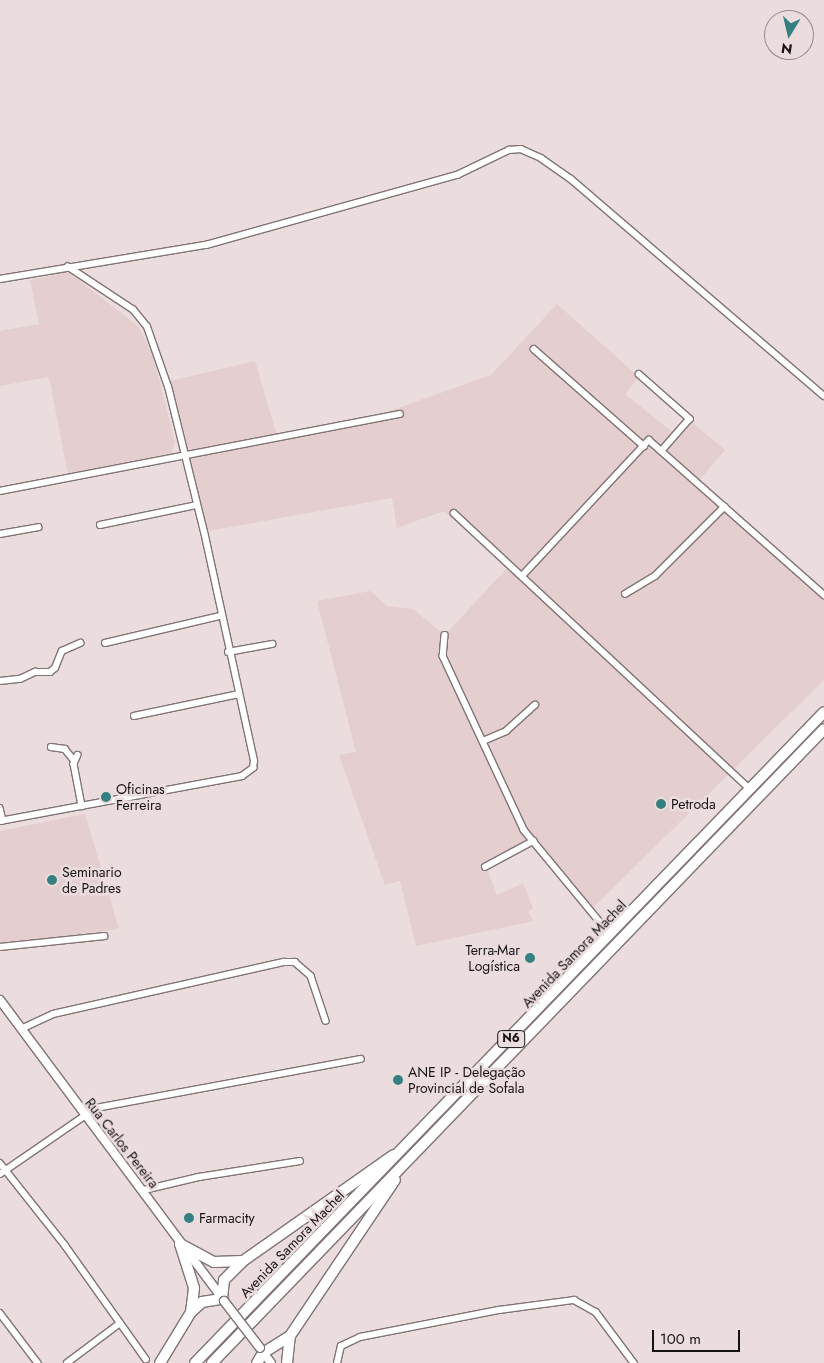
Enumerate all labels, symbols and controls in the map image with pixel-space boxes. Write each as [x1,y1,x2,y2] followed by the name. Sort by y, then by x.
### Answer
[764,10,814,60] north arrow
[780,38,794,60] text: N
[116,781,165,814] place label: Oficinas Ferreira
[100,791,112,803] marker: Oficinas Ferreira
[671,796,716,812] place label: Petroda
[655,798,667,810] marker: Petroda
[62,864,122,896] place label: Seminario de Padres
[46,874,58,886] marker: Seminario de Padres
[518,897,630,1011] street label: Avenida Samora Machel
[466,942,520,974] place label: Terra-Mar Logística
[524,952,536,964] marker: Terra-Mar Logística
[496,1030,526,1048] road number: N6
[408,1064,525,1096] place label: ANE IP - Delegação Provincial de Sofala
[392,1074,404,1086] marker: ANE IP - Delegação Provincial de Sofala
[82,1095,162,1191] street label: Rua Carlos Pereira
[236,1187,348,1301] street label: Avenida Samora Machel
[199,1210,255,1226] place label: Farmacity
[183,1212,195,1224] marker: Farmacity
[654,1320,742,1352] scale bar
[660,1328,701,1350] text: 100 m

